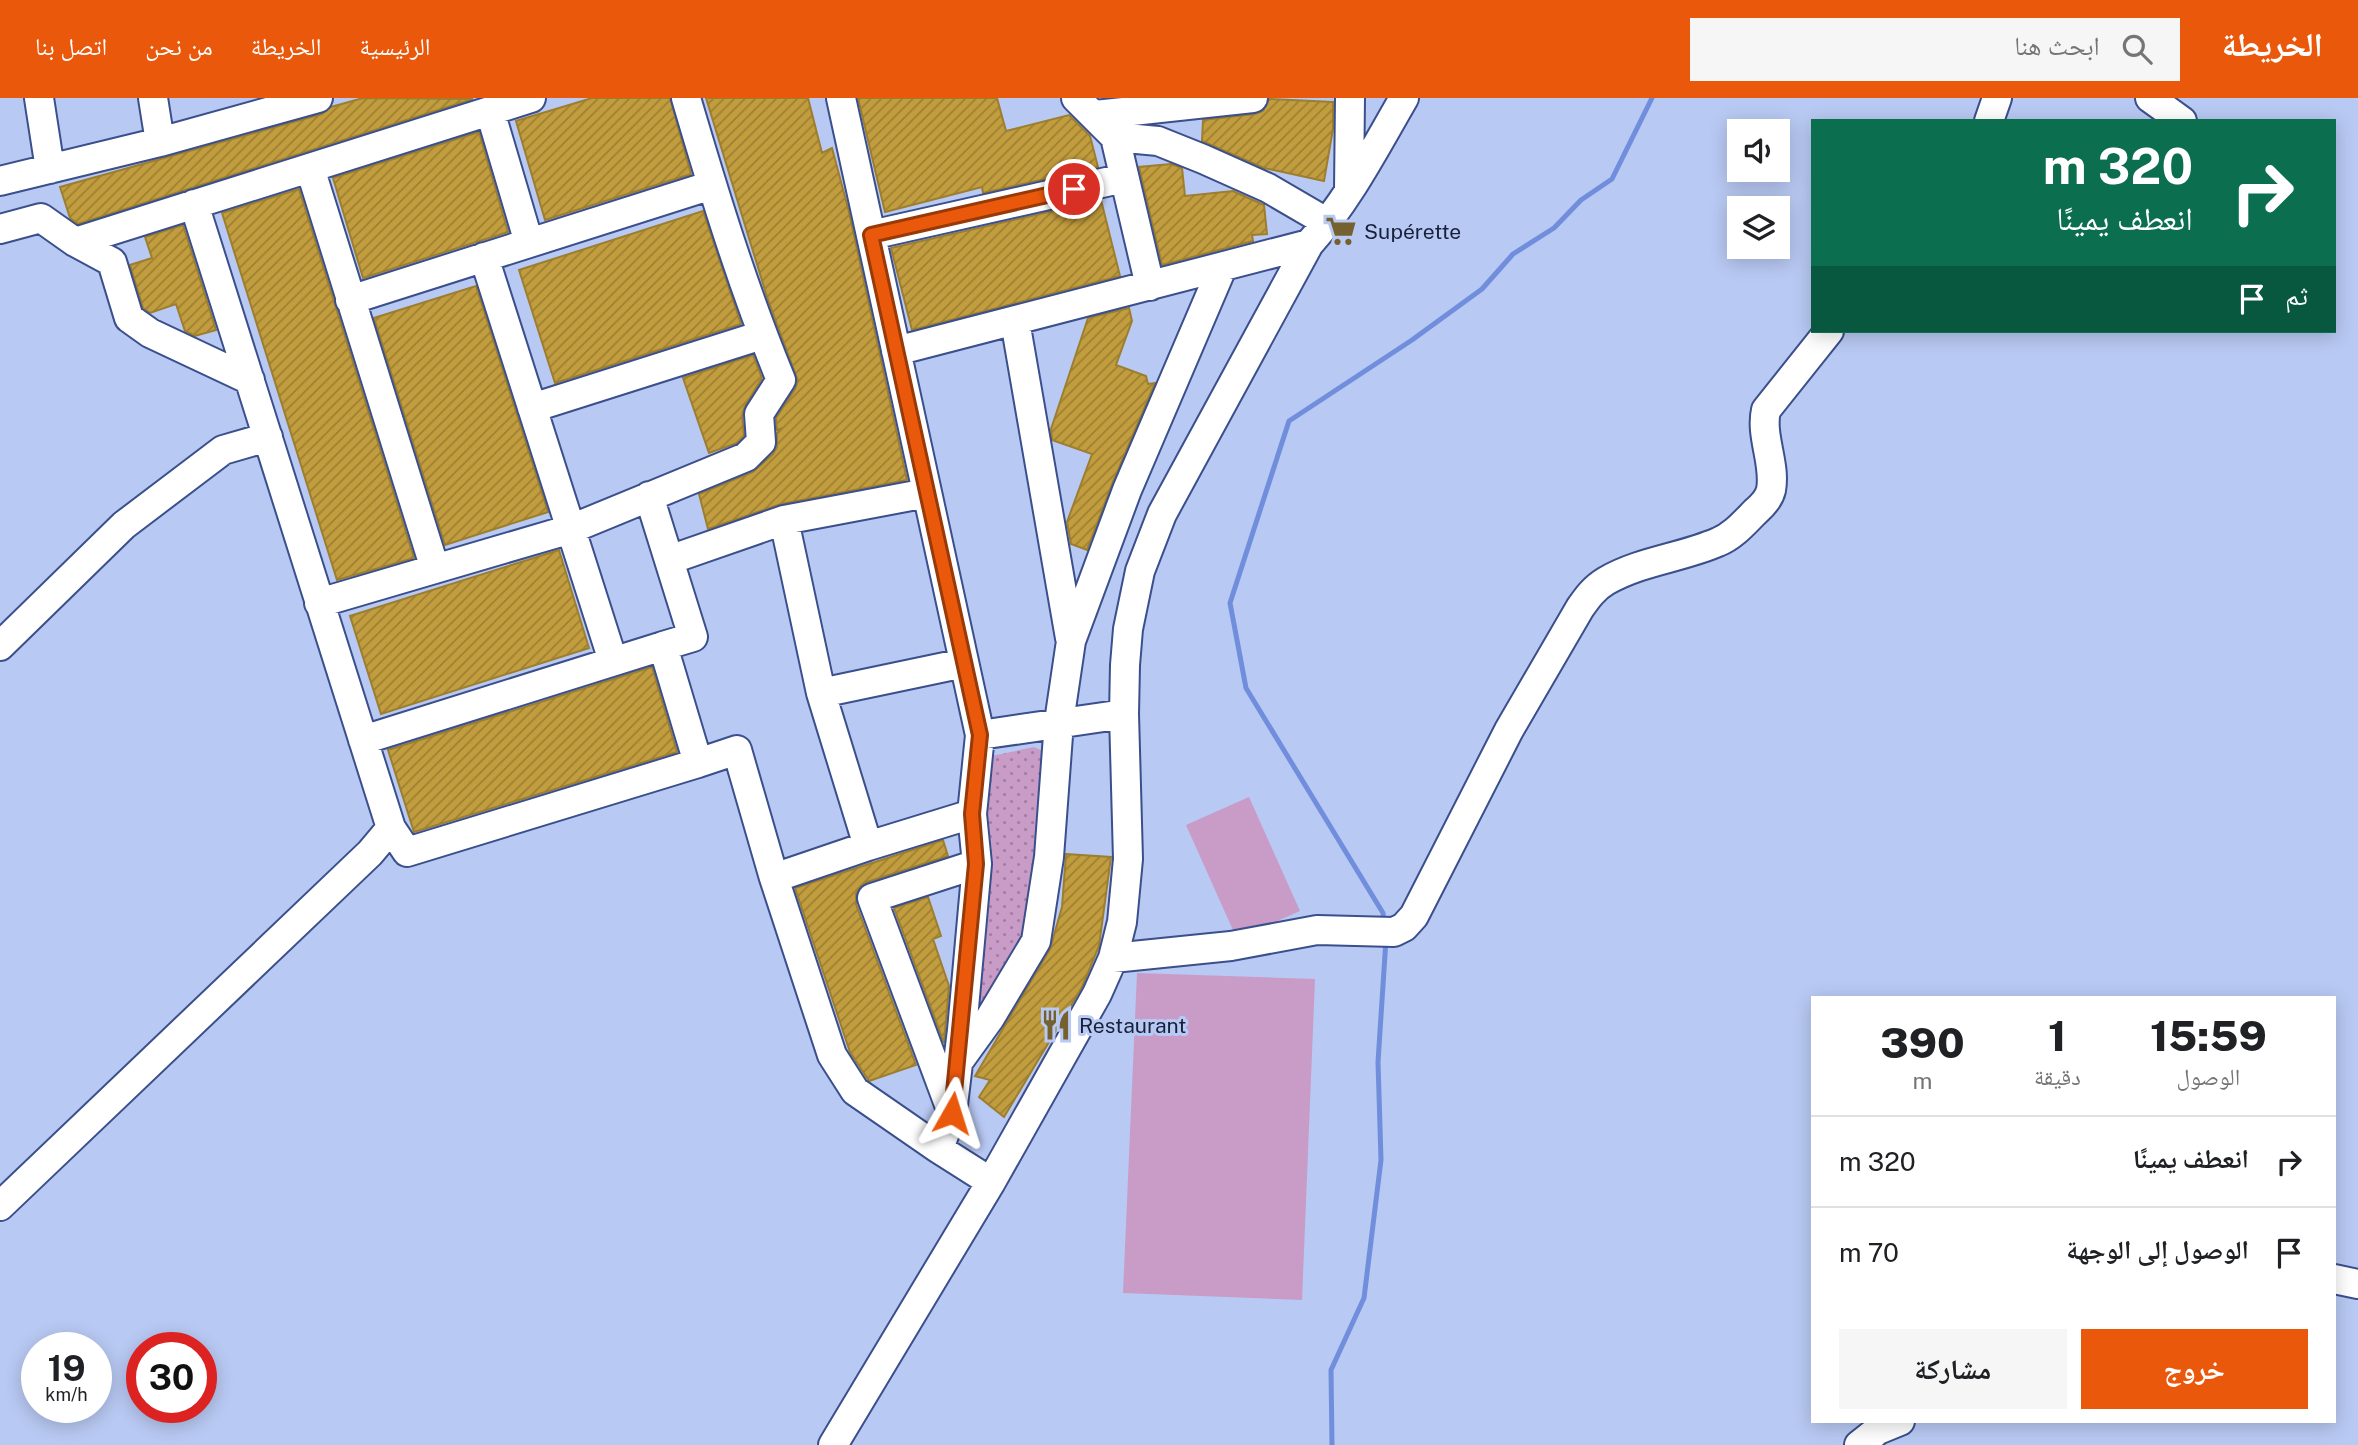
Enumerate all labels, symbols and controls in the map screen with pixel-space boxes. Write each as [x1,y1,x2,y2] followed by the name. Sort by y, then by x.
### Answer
[1690,18,2180,81] search box
[2222,25,2323,63] text: الخريطة
[2014,30,2100,61] text: ابحث هنا
[2118,30,2156,68] icon: search
[35,32,107,60] text: اتصل بنا
[145,32,213,60] text: من نحن
[251,32,321,60] text: الخريطة
[359,32,431,60] text: الرئيسية
[1727,119,1790,259] map controls
[1727,119,1790,182] button: sound
[2043,137,2193,195] text: 320 m
[2217,147,2308,238] icon: right
[1044,159,1104,219] pin
[1055,170,1093,208] icon: arrive
[1727,196,1790,259] button: layers
[2056,200,2193,237] text: انعطف يمينًا
[1324,214,1358,248] supermarket icon: Supérette
[1364,219,1461,244] place label: Supérette
[2233,280,2271,318] icon: arrive
[2285,280,2308,311] text: ثم
[1039,1008,1073,1042] restaurant icon: Restaurant
[2048,1011,2066,1060] text: 1
[2150,1011,2267,1060] text: 15:59
[1079,1013,1186,1038] place label: Restaurant
[1880,1018,1965,1067] text: 390
[2034,1063,2081,1090] text: دقيقة
[2177,1063,2240,1090] text: الوصول
[1913,1067,1932,1094] text: m
[915,1076,989,1150] position arrow
[2133,1143,2249,1174] text: انعطف يمينًا
[2270,1143,2308,1181] icon: right
[1839,1146,1916,1177] text: 320 m
[2066,1234,2249,1265] text: الوصول إلى الوجهة
[2270,1234,2308,1272] icon: arrive
[1839,1237,1899,1268] text: 70 m
[1839,1329,2067,1409] button: مشاركة
[2081,1329,2308,1409] button: خروج
[126,1332,217,1423] speed limit sign: 30
[47,1348,86,1389] text: 19
[45,1384,88,1405] text: km/h

